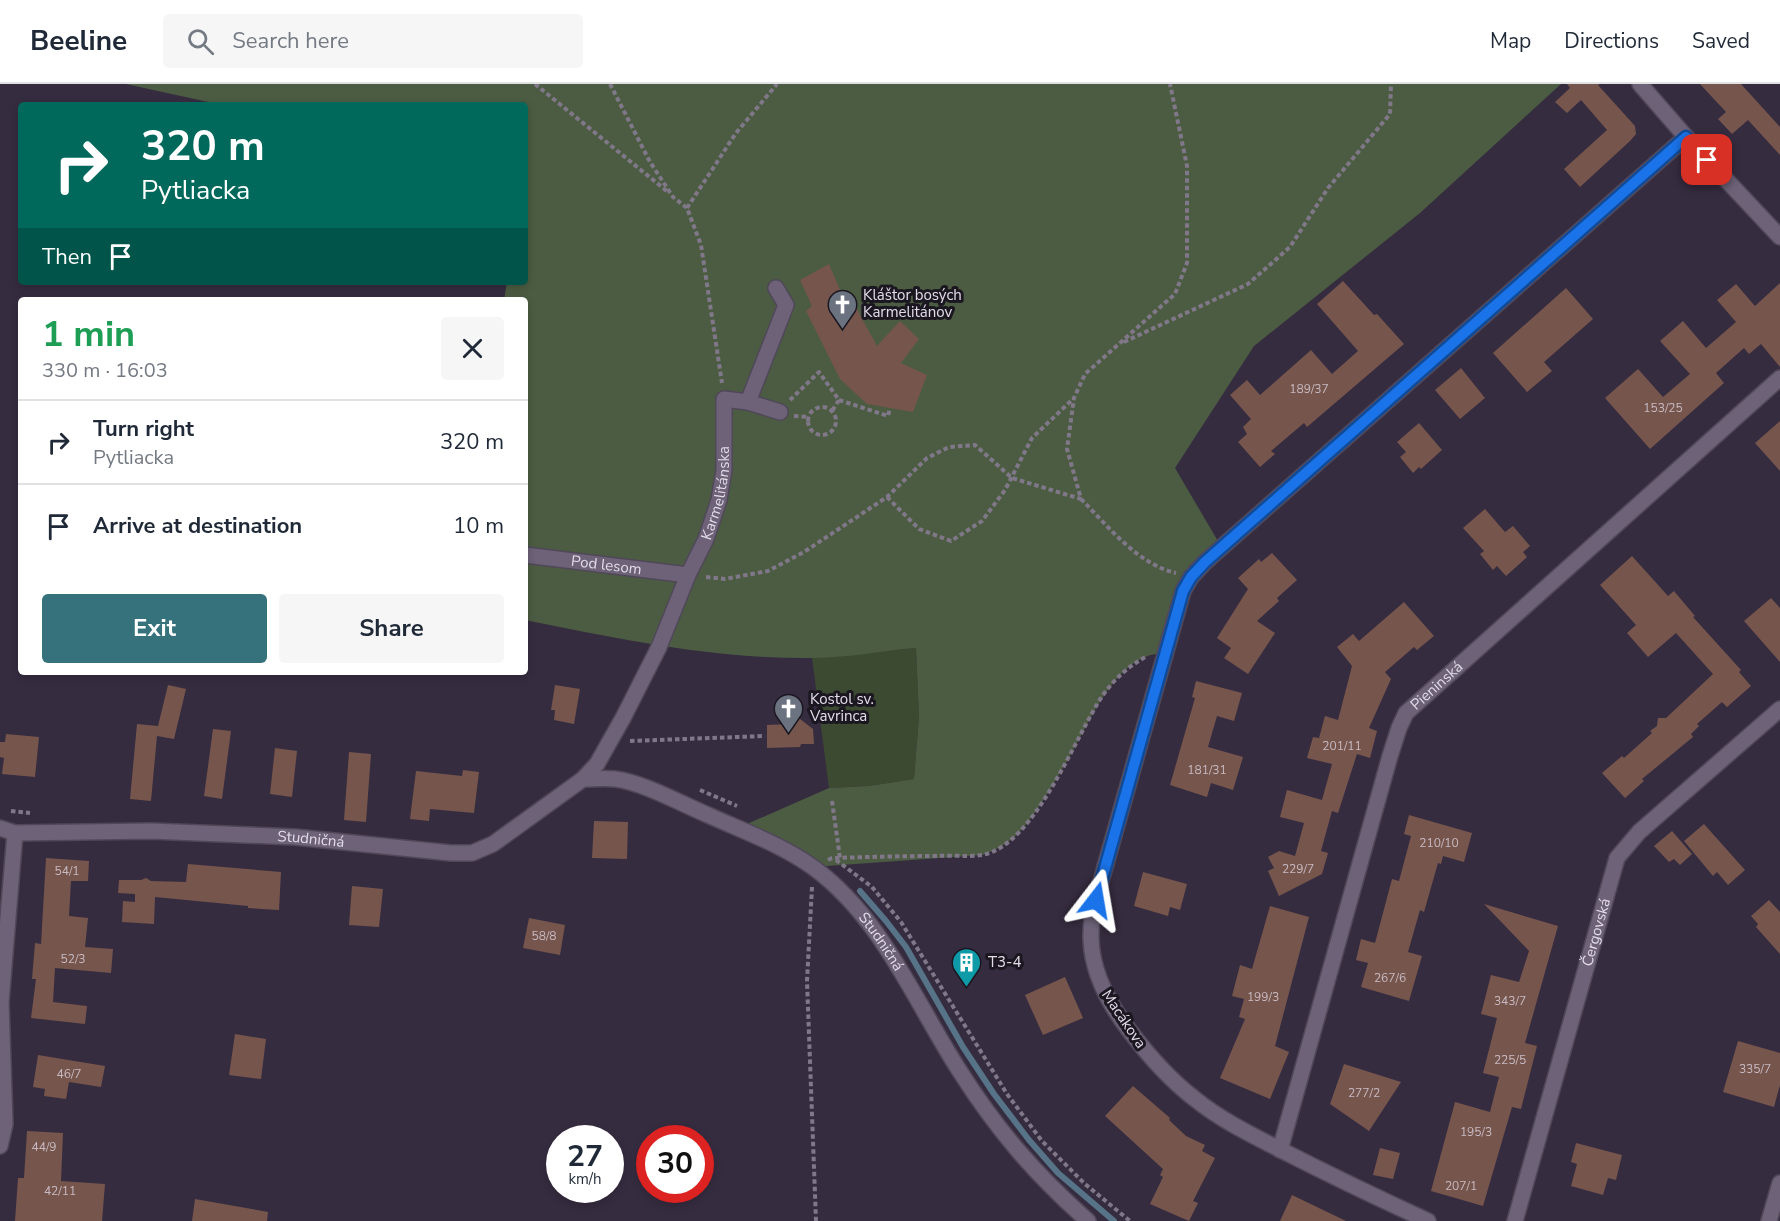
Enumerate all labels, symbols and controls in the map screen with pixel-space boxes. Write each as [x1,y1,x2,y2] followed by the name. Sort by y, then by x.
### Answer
[163,14,583,68] search box
[30,22,127,60] text: Beeline
[184,25,217,58] icon: search
[232,26,349,56] text: Search here
[1490,27,1531,55] text: Map
[1564,27,1659,55] text: Directions
[1692,27,1750,55] text: Saved
[141,118,265,175] text: 320 m
[42,126,120,204] icon: right
[1681,134,1732,185] pin
[1690,143,1723,176] icon: arrive
[141,172,250,209] text: Pytliacka
[104,240,137,273] icon: arrive
[42,242,92,272] text: Then
[863,285,962,322] place label: Kláštor bosých Karmelitánov
[826,288,858,330] church icon: Kláštor bosých Karmelitánov
[42,310,135,359] text: 1 min
[441,317,504,380] button: close
[42,357,168,384] text: 330 m · 16:03
[1289,381,1329,397] house number: 189/37
[1643,400,1683,416] house number: 153/25
[93,414,194,444] text: Turn right
[42,426,75,459] icon: right
[440,427,504,457] text: 320 m
[93,444,174,471] text: Pytliacka
[696,446,734,543] street label: Karmelitánska
[42,510,75,543] icon: arrive
[93,511,302,541] text: Arrive at destination
[453,511,504,541] text: 10 m
[570,551,643,579] street label: Pod lesom
[42,594,267,663] button: Exit
[279,594,504,663] button: Share
[1406,657,1467,715] street label: Pieninská
[809,689,874,726] place label: Kostol sv. Vavrinca
[773,692,805,734] church icon: Kostol sv. Vavrinca
[1322,738,1362,754] house number: 201/11
[1187,762,1227,778] house number: 181/31
[277,826,345,852] street label: Studničná
[1419,835,1459,851] house number: 210/10
[1282,861,1314,877] house number: 229/7
[55,863,80,879] house number: 54/1
[1064,868,1128,932] position arrow
[1576,896,1615,969] street label: Čergovská
[854,908,908,975] street label: Studničná
[532,928,557,944] house number: 58/8
[951,946,983,988] building icon: T3-4
[61,951,86,967] house number: 52/3
[988,952,1021,972] place label: T3-4
[1374,970,1406,986] house number: 267/6
[1097,986,1151,1052] street label: Macákova
[1247,989,1279,1005] house number: 199/3
[1494,993,1526,1009] house number: 343/7
[1494,1052,1526,1068] house number: 225/5
[1739,1061,1771,1077] house number: 335/7
[57,1066,82,1082] house number: 46/7
[1348,1085,1380,1101] house number: 277/2
[1460,1124,1492,1140] house number: 195/3
[636,1125,714,1203] speed limit sign: 30
[567,1136,603,1177] text: 27
[32,1139,57,1155] house number: 44/9
[568,1169,602,1189] text: km/h
[1445,1178,1477,1194] house number: 207/1
[44,1183,76,1199] house number: 42/11

